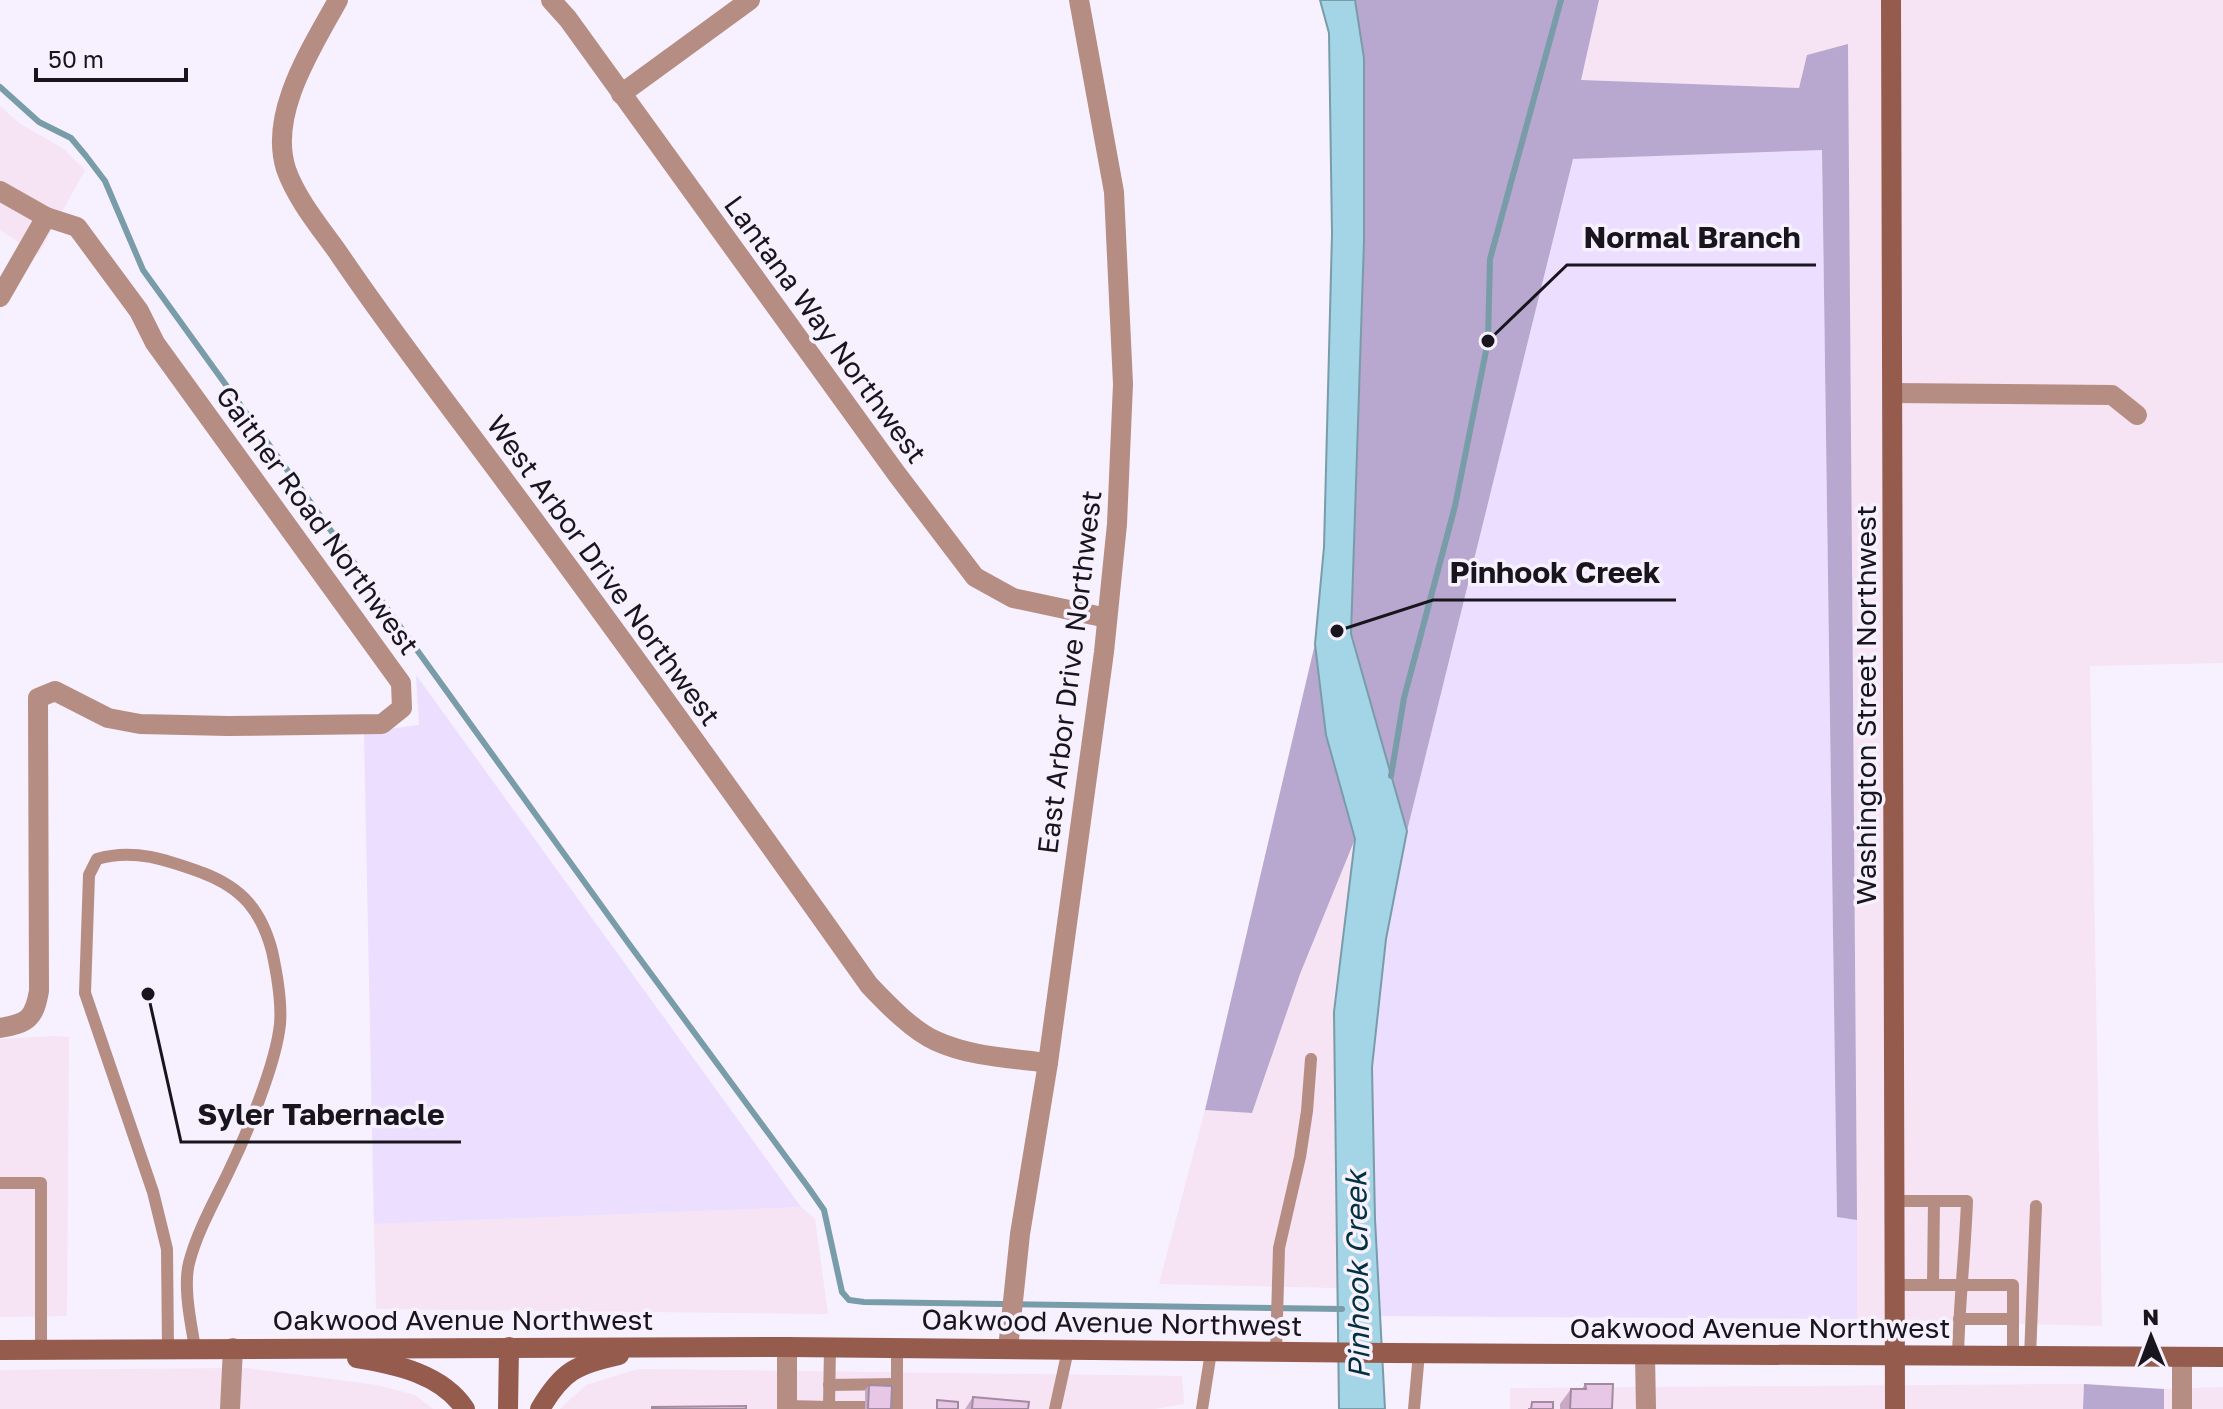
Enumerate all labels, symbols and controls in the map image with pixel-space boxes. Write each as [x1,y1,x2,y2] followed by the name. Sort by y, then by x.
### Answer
[36,32,186,82] scale bar
[48,44,104,73] text: 50 m
[718,189,934,469] street label: Lantana Way Northwest
[1567,211,1816,265] callout: Normal Branch
[1583,219,1801,255] text: Normal Branch
[210,379,426,661] street label: Gaither Road Northwest
[480,408,728,732] street label: West Arbor Drive Northwest
[1030,488,1108,856] street label: East Arbor Drive Northwest
[1849,505,1882,905] street label: Washington Street Northwest
[1433,546,1676,600] callout: Pinhook Creek
[1450,554,1661,590] text: Pinhook Creek
[181,1088,461,1142] callout: Syler Tabernacle
[197,1096,445,1132] text: Syler Tabernacle
[1337,1167,1377,1380] water label: Pinhook Creek
[2111,1297,2191,1377] north arrow
[921,1302,1303,1342] street label: Oakwood Avenue Northwest
[272,1303,654,1336] street label: Oakwood Avenue Northwest
[2142,1303,2159,1330] text: N
[1569,1311,1951,1344] street label: Oakwood Avenue Northwest

